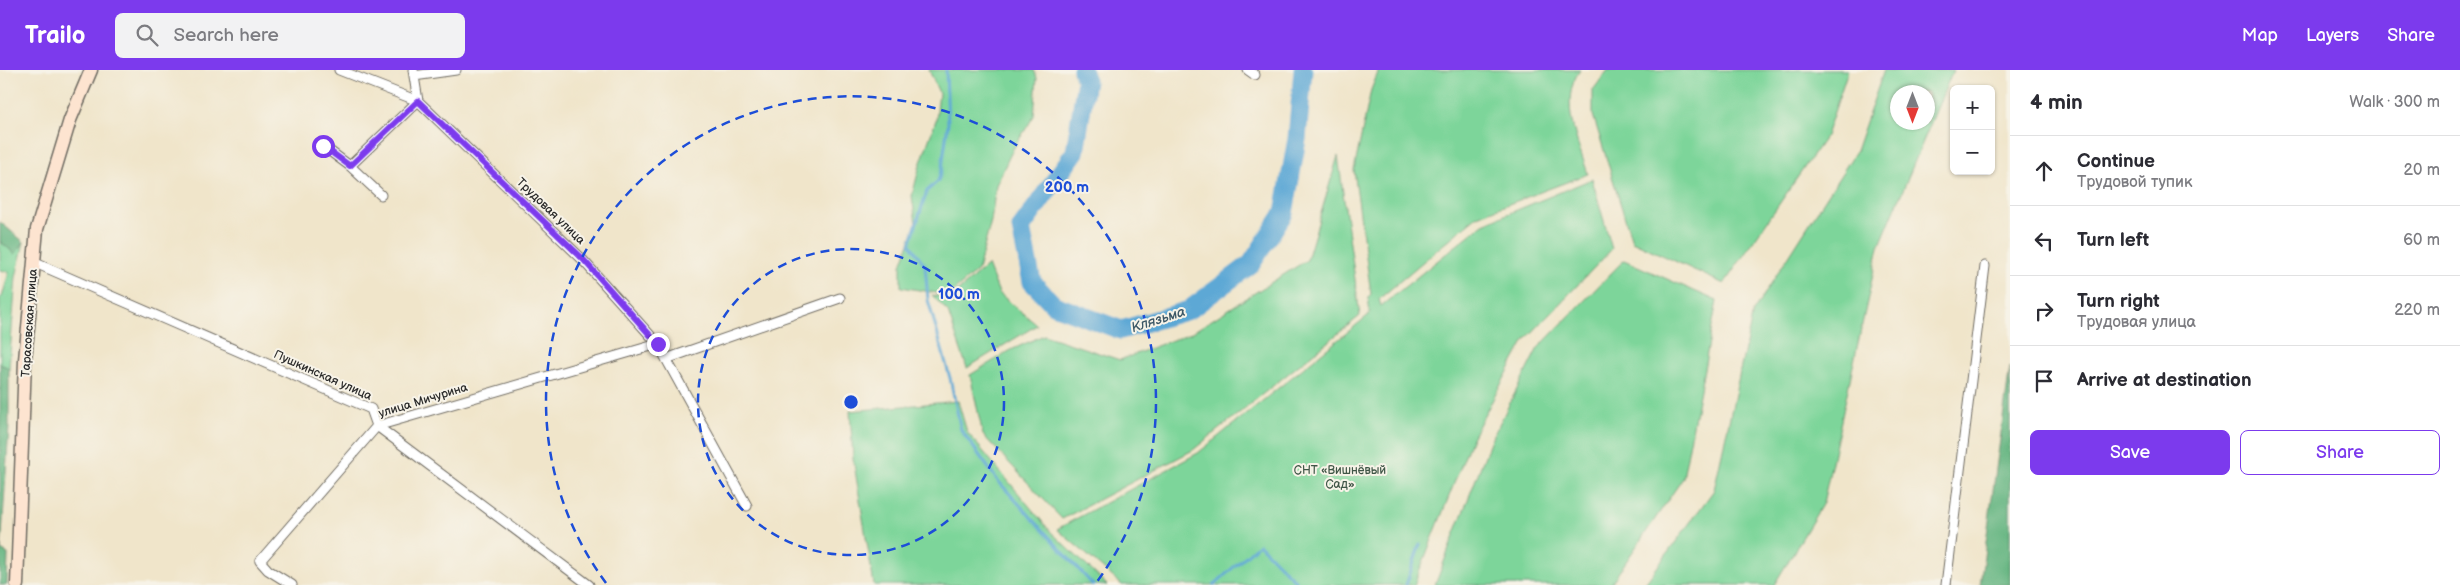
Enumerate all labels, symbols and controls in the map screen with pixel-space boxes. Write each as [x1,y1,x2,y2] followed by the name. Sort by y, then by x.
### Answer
[115,13,465,58] search box
[25,21,85,50] text: Trailo
[133,21,161,49] icon: search
[173,24,279,47] text: Search here
[2242,25,2278,46] text: Map
[2306,25,2359,46] text: Layers
[2387,25,2435,46] text: Share
[1890,85,1935,130] north arrow
[1950,85,1995,175] map controls
[1950,85,1995,130] button: +
[2030,90,2083,115] text: 4 min
[2349,93,2440,112] text: Walk · 300 m
[1950,130,1995,175] button: −
[312,135,335,158] route start
[2077,150,2155,173] text: Continue
[2030,157,2058,185] icon: ahead
[2404,161,2440,180] text: 20 m
[2077,173,2192,192] text: Трудовой тупик
[513,175,588,248] street label: Трудовая улица
[1045,178,1089,197] text: 200 m
[2030,227,2058,255] icon: left
[2077,229,2149,252] text: Turn left
[2403,231,2440,250] text: 60 m
[18,268,41,378] street label: Тарасовская улица
[938,285,980,304] text: 100 m
[2077,290,2160,313] text: Turn right
[2030,297,2058,325] icon: right
[2394,301,2440,320] text: 220 m
[1129,303,1187,336] water label: Клязьма
[2077,313,2196,332] text: Трудовая улица
[647,333,670,356] route end
[271,347,374,404] street label: Пушкинская улица
[2030,367,2058,395] icon: arrive
[2077,369,2252,392] text: Arrive at destination
[377,380,469,421] street label: улица Мичурина
[842,393,860,411] centre of rings
[2030,430,2230,475] button: Save
[2240,430,2440,475] button: Share
[1294,463,1386,492] park label: СНТ «Вишнёвый Сад»

